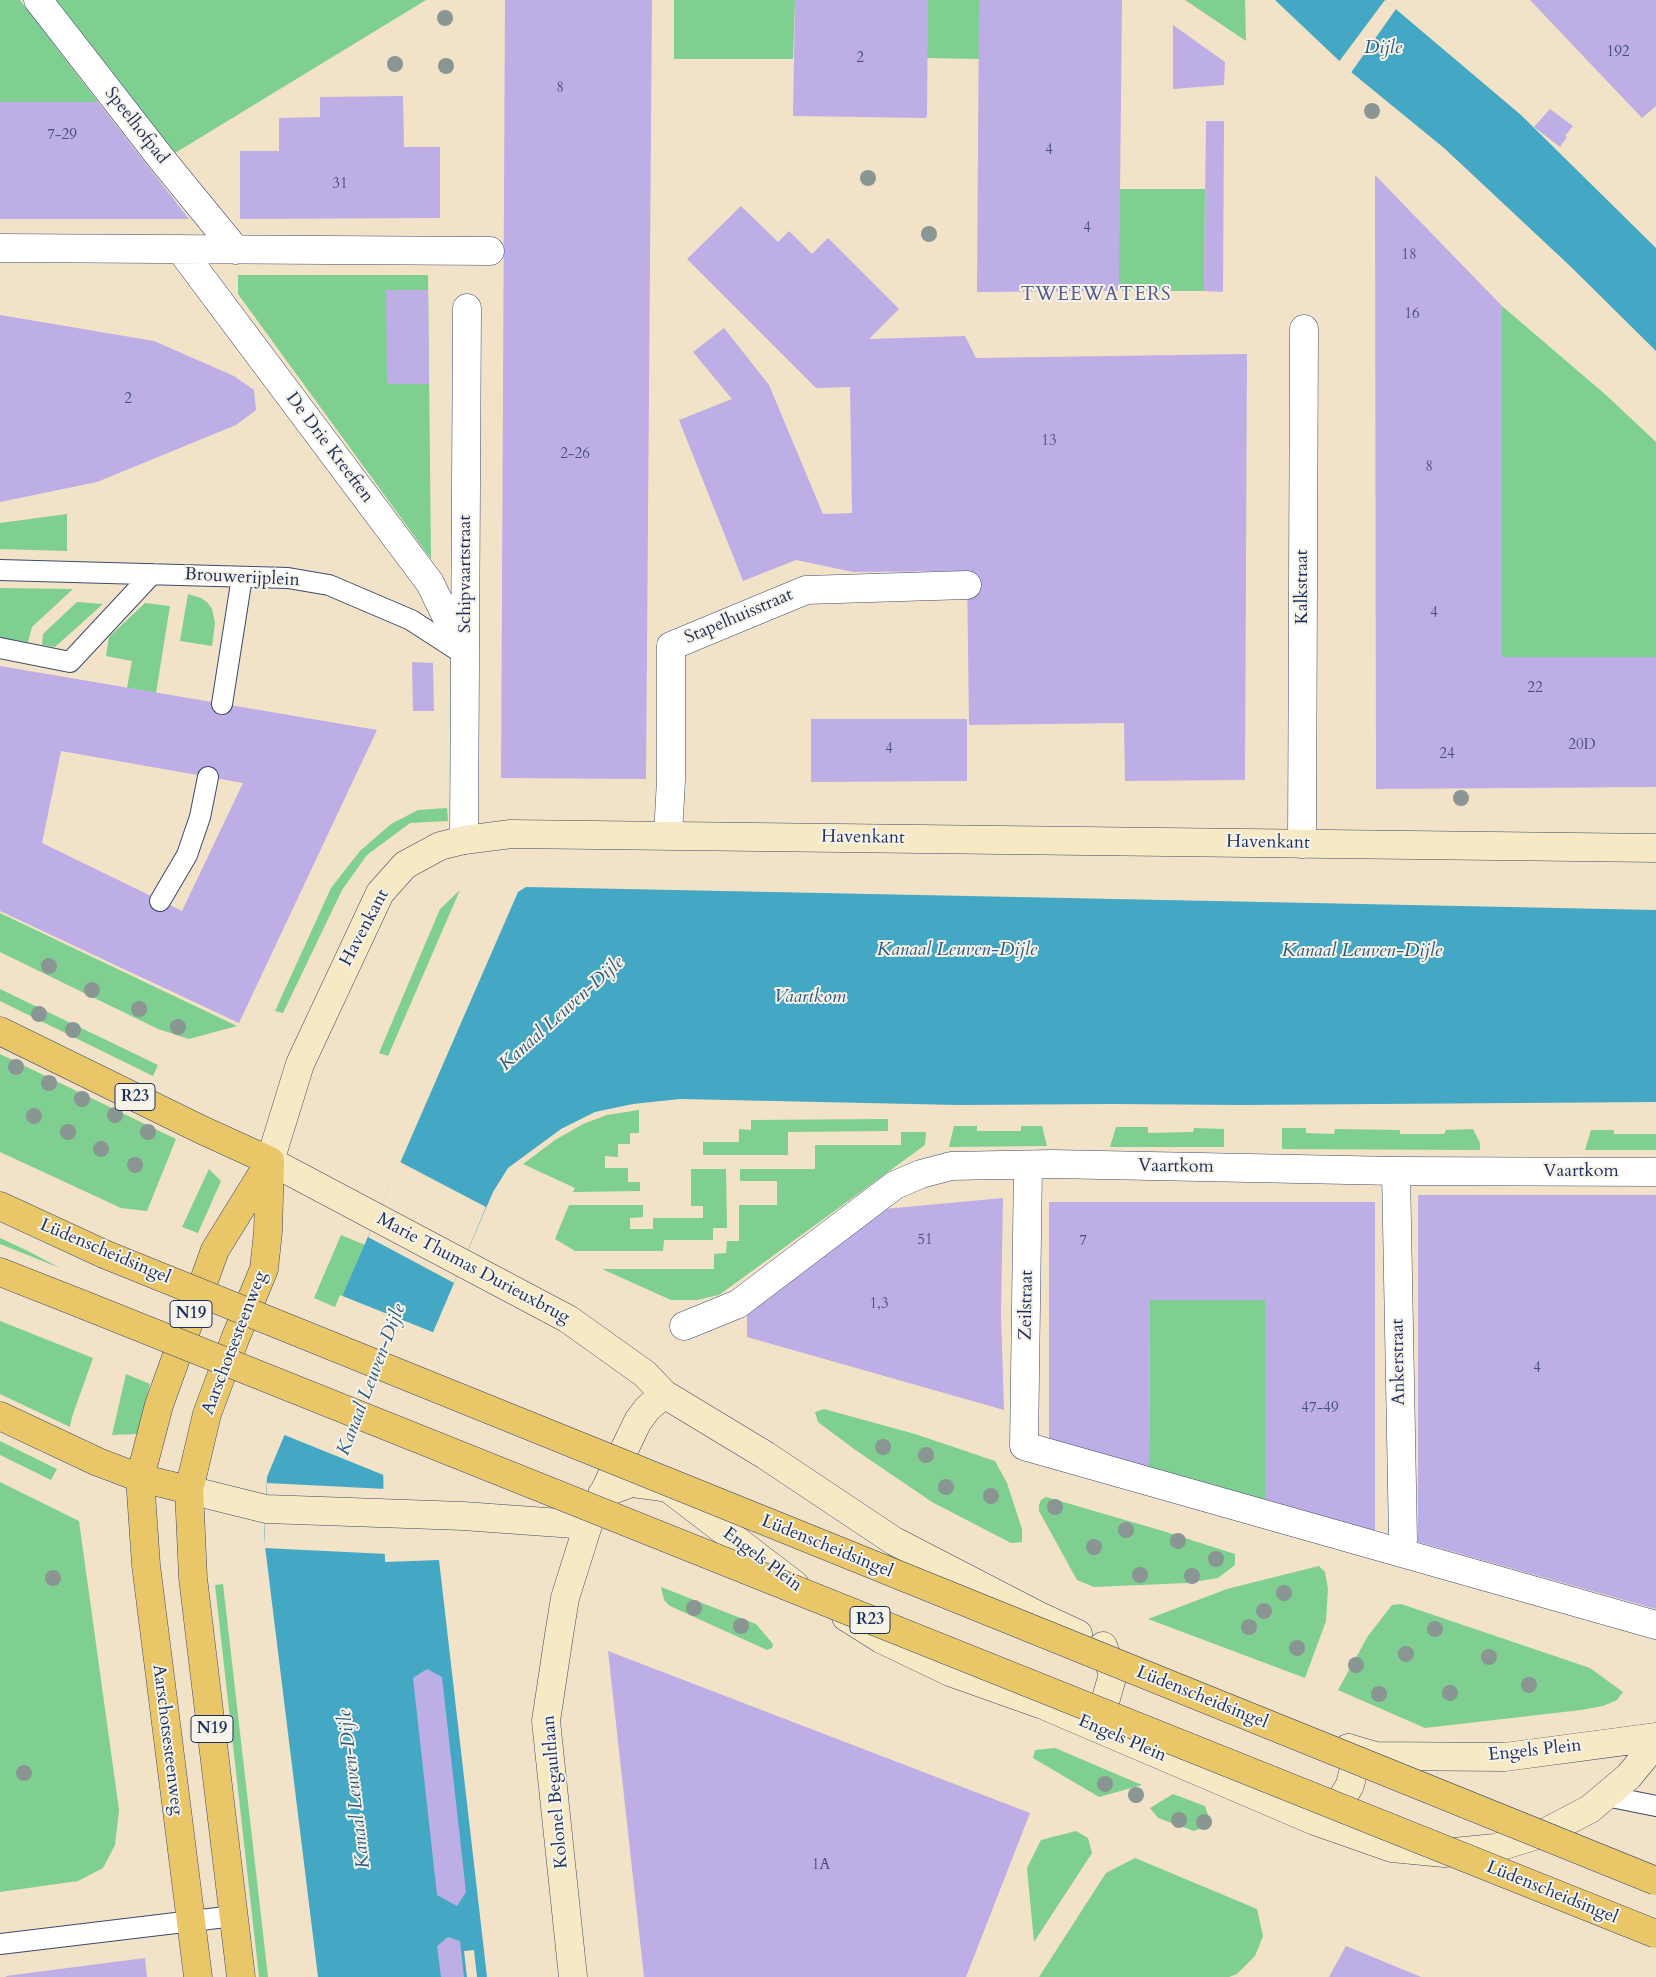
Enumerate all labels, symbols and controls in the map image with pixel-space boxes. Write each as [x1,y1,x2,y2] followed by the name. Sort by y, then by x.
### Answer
[1364,38,1402,60] water label: Dijle
[1606,44,1630,62] house number: 192
[856,50,864,68] house number: 2
[556,80,564,98] house number: 8
[99,83,173,169] street label: Speelhofpad
[47,127,77,145] house number: 7-29
[1045,142,1053,160] house number: 4
[332,176,348,194] house number: 31
[1083,220,1091,238] house number: 4
[1401,247,1417,265] house number: 18
[1019,285,1173,307] district label: TWEEWATERS
[1404,306,1420,324] house number: 16
[280,388,378,508] street label: De Drie Kreeften
[124,391,132,409] house number: 2
[1041,433,1057,451] house number: 13
[560,446,590,464] house number: 2-26
[1425,459,1433,477] house number: 8
[455,515,477,633] street label: Schipvaartstraat
[1292,550,1314,624] street label: Kalkstraat
[184,564,300,592] street label: Brouwerijplein
[682,585,796,649] street label: Stapelhuisstraat
[1430,605,1438,623] house number: 4
[1527,680,1543,698] house number: 22
[1568,737,1596,755] house number: 20D
[885,741,893,759] house number: 4
[1439,746,1455,764] house number: 24
[821,826,905,850] street label: Havenkant
[1226,831,1310,855] street label: Havenkant
[336,886,394,970] street label: Havenkant
[877,940,1037,962] water label: Kanaal Leuven-Dijle
[1282,941,1442,963] water label: Kanaal Leuven-Dijle
[495,952,629,1076] water label: Kanaal Leuven-Dijle
[774,987,846,1009] water label: Vaartkom
[115,1084,155,1110] road number: R23
[1138,1156,1214,1178] street label: Vaartkom
[1543,1161,1619,1183] street label: Vaartkom
[373,1209,573,1329] street label: Marie Thumas Durieuxbrug
[36,1215,174,1289] street label: Lüdenscheidsingel
[917,1232,933,1250] house number: 51
[1079,1233,1087,1251] house number: 7
[198,1268,272,1418] street label: Aarschotsesteenweg
[1016,1270,1038,1340] street label: Zeilstraat
[869,1296,889,1314] house number: 1,3
[170,1300,212,1328] road number: N19
[333,1301,411,1459] water label: Kanaal Leuven-Dijle
[1387,1318,1411,1406] street label: Ankerstraat
[1533,1360,1541,1378] house number: 4
[1301,1400,1339,1418] house number: 47-49
[758,1511,896,1583] street label: Lüdenscheidsingel
[718,1523,806,1597] street label: Engels Plein
[850,1606,890,1634] road number: R23
[1133,1662,1271,1734] street label: Lüdenscheidsingel
[147,1663,187,1817] street label: Aarschotsesteenweg
[334,1708,376,1870] water label: Kanaal Leuven-Dijle
[1075,1711,1169,1767] street label: Engels Plein
[539,1714,573,1870] street label: Kolonel Begaultlaan
[191,1716,233,1742] road number: N19
[1487,1735,1583,1767] street label: Engels Plein
[812,1857,830,1875] house number: 1A
[1483,1857,1621,1929] street label: Lüdenscheidsingel

